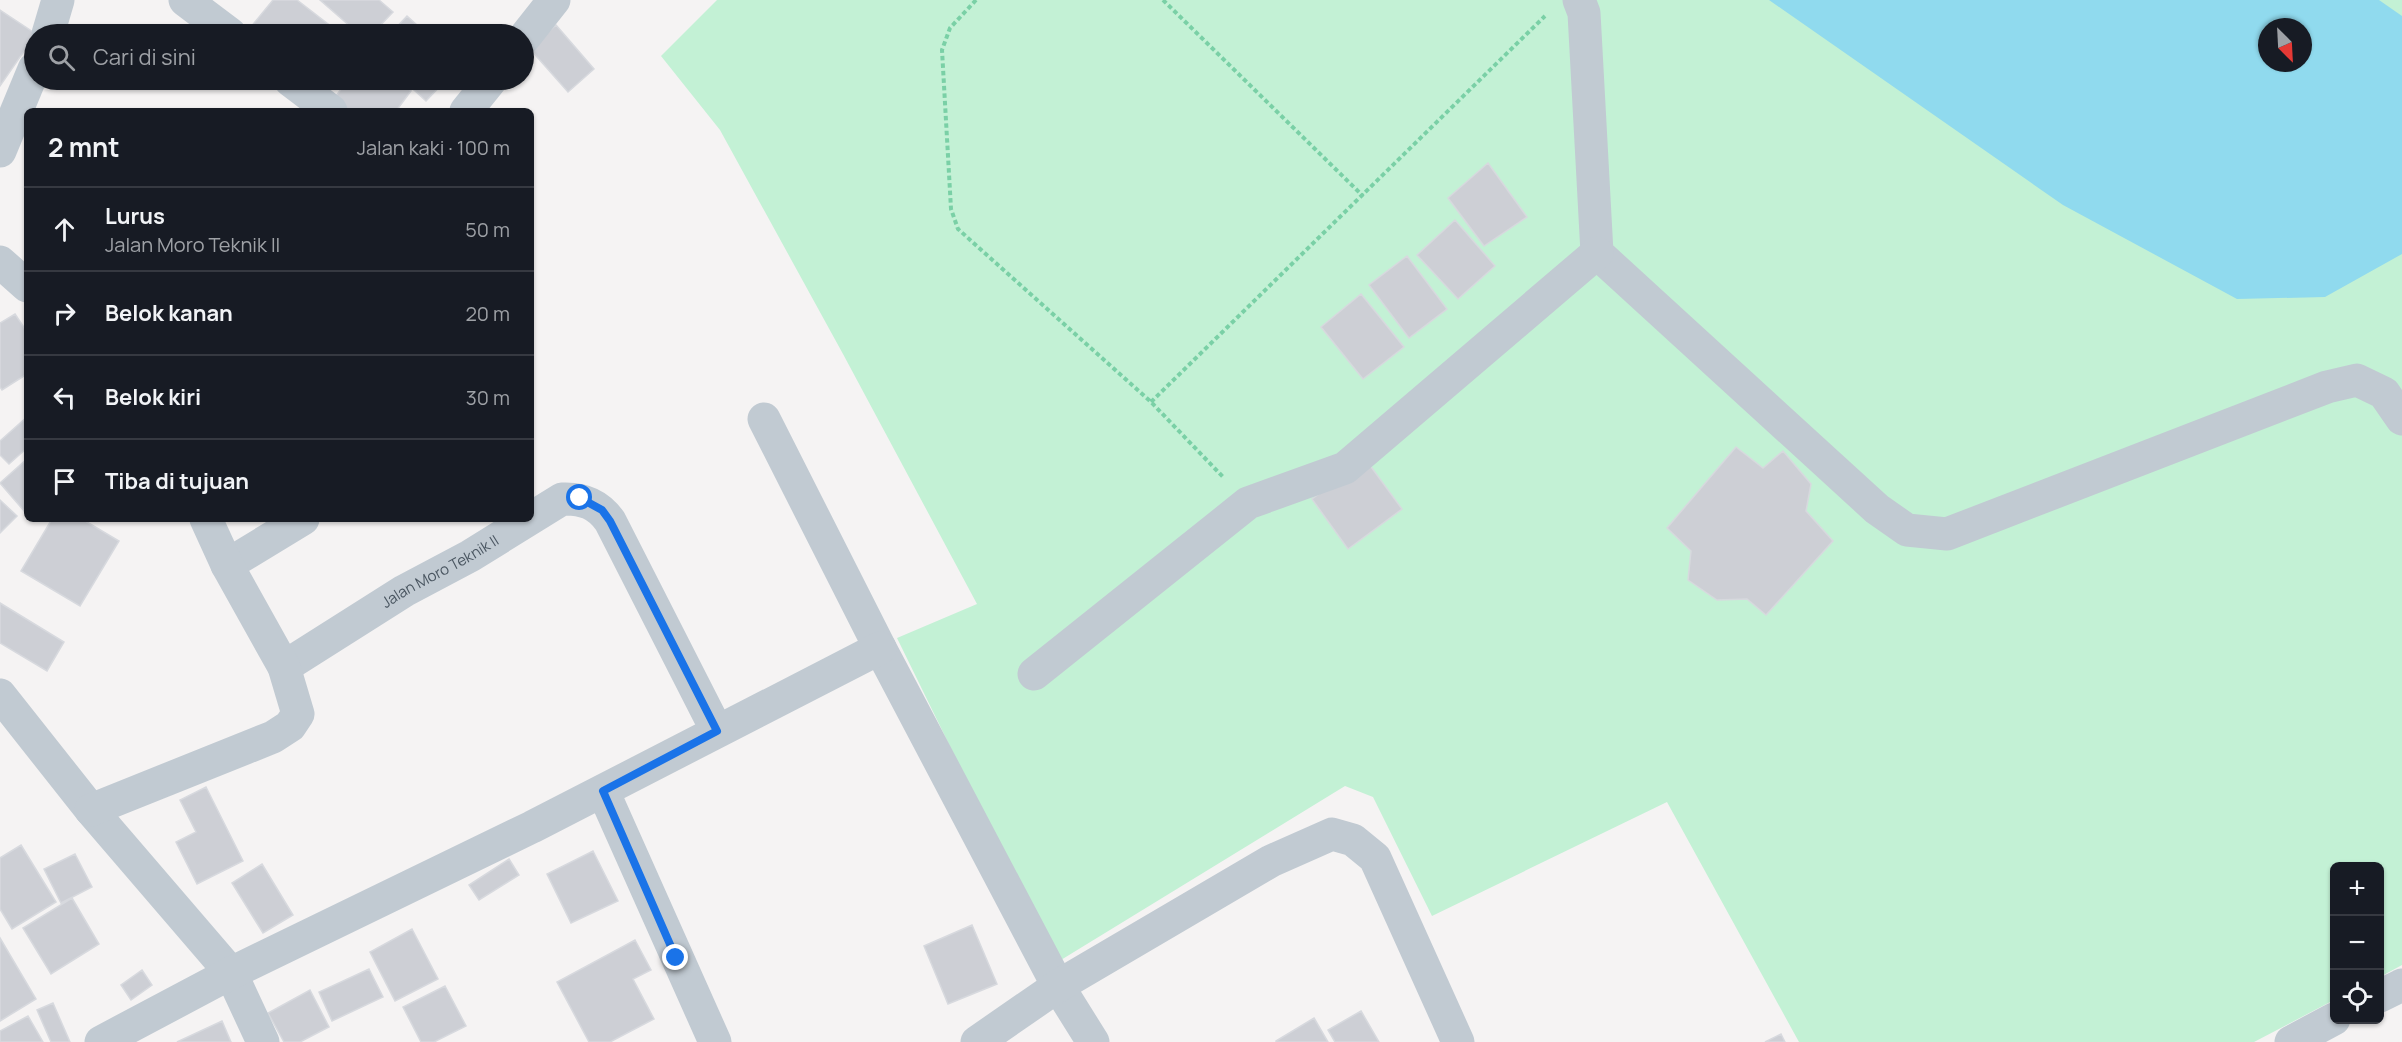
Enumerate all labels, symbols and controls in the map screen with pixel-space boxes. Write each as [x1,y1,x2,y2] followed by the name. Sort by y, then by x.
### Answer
[2258,18,2312,72] north arrow
[24,24,534,90] search box
[45,41,78,74] icon: search
[93,42,196,72] text: Cari di sini
[48,129,120,165] text: 2 mnt
[357,134,510,161] text: Jalan kaki · 100 m
[105,201,165,231] text: Lurus
[48,213,81,246] icon: ahead
[465,216,510,243] text: 50 m
[105,231,280,258] text: Jalan Moro Teknik II
[48,297,81,330] icon: right
[105,298,233,328] text: Belok kanan
[465,300,510,327] text: 20 m
[48,381,81,414] icon: left
[105,382,201,412] text: Belok kiri
[466,384,510,411] text: 30 m
[48,465,81,498] icon: arrive
[105,466,249,496] text: Tiba di tujuan
[566,484,592,510] route start
[377,530,503,613] street label: Jalan Moro Teknik II
[2330,862,2384,1024] map controls
[2330,862,2384,916] button: +
[2330,916,2384,970] button: −
[662,944,688,970] route end
[2330,970,2384,1024] button: locate

